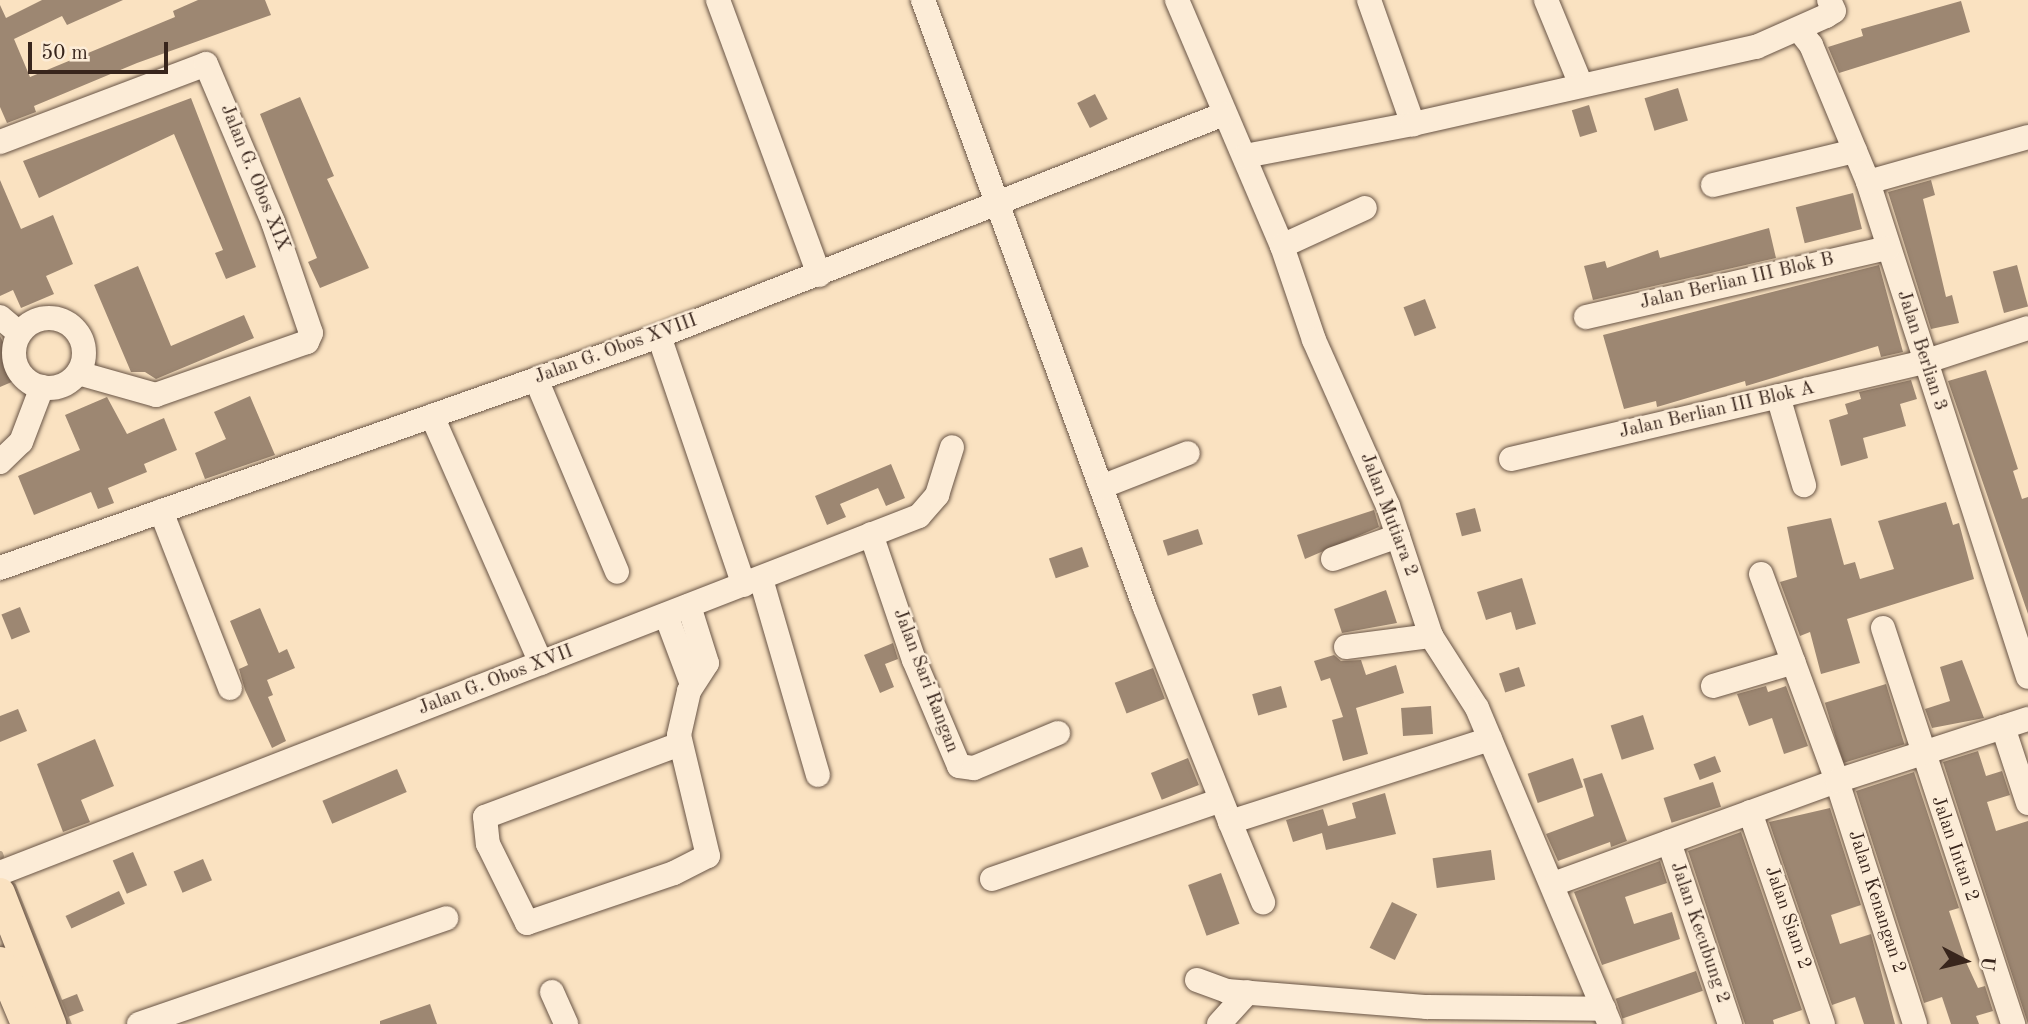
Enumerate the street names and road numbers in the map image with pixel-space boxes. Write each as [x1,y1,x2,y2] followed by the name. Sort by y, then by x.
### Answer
[214,101,294,255] street label: Jalan G. Obos XIX
[1638,249,1836,315] street label: Jalan Berlian III Blok B
[1891,288,1951,414] street label: Jalan Berlian 3
[532,310,700,390] street label: Jalan G. Obos XVIII
[1617,377,1817,445] street label: Jalan Berlian III Blok A
[1354,450,1422,580] street label: Jalan Mutiara 2
[887,606,963,756] street label: Jalan Sari Rangan
[415,641,577,721] street label: Jalan G. Obos XVII
[1925,793,1983,905] street label: Jalan Intan 2
[1842,828,1910,976] street label: Jalan Kenangan 2
[1664,859,1734,1007] street label: Jalan Kecubung 2
[1759,863,1815,973] street label: Jalan Siam 2

